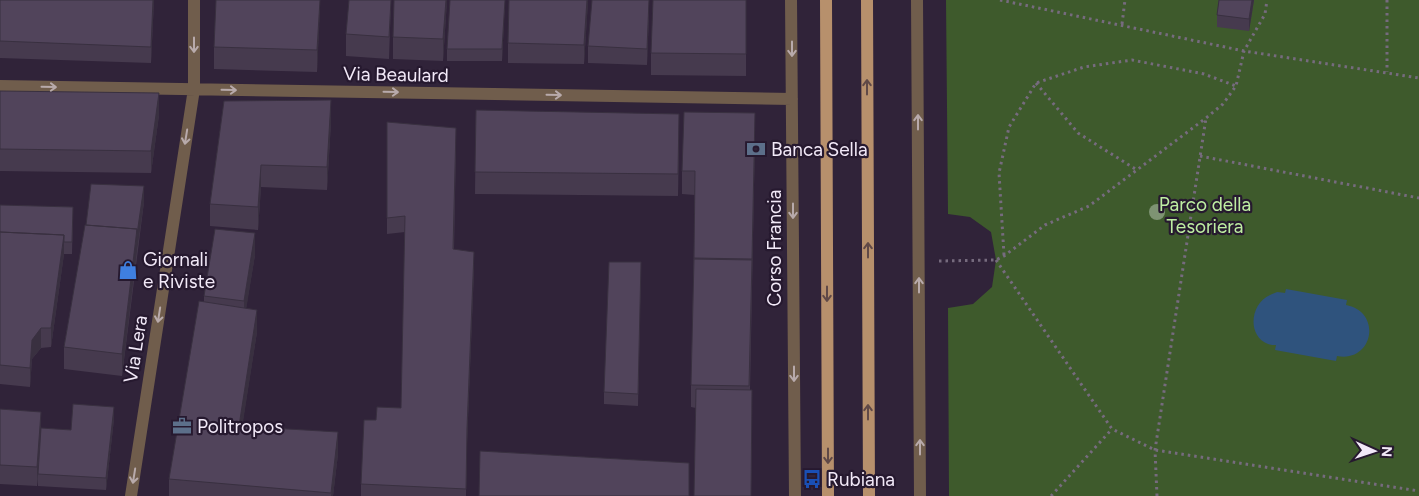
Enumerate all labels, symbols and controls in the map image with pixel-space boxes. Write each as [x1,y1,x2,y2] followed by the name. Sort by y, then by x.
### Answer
[189,36,199,52] one-way arrow
[787,40,797,56] one-way arrow
[343,62,449,87] street label: Via Beaulard
[862,80,872,96] one-way arrow
[40,82,56,92] one-way arrow
[220,85,236,95] one-way arrow
[382,87,399,97] one-way arrow
[545,90,561,100] one-way arrow
[913,115,923,131] one-way arrow
[181,129,191,145] one-way arrow
[745,138,767,160] bank icon: Banca Sella
[771,138,868,161] place label: Banca Sella
[763,190,786,306] street label: Corso Francia
[1159,193,1251,238] park label: Parco della Tesoriera
[788,202,798,219] one-way arrow
[863,242,873,258] one-way arrow
[143,248,215,293] place label: Giornali e Riviste
[117,259,139,281] shop icon: Giornali e Riviste
[914,277,924,294] one-way arrow
[822,285,832,301] one-way arrow
[154,307,164,323] one-way arrow
[119,314,152,385] street label: Via Lera
[789,365,799,381] one-way arrow
[863,405,873,421] one-way arrow
[171,415,193,437] office icon: Politropos
[197,415,283,438] place label: Politropos
[1349,426,1399,476] north arrow
[915,440,925,456] one-way arrow
[1378,446,1395,458] text: N
[823,448,833,464] one-way arrow
[129,468,139,484] one-way arrow
[801,468,823,490] bus stop icon: Rubiana
[827,468,895,491] place label: Rubiana

